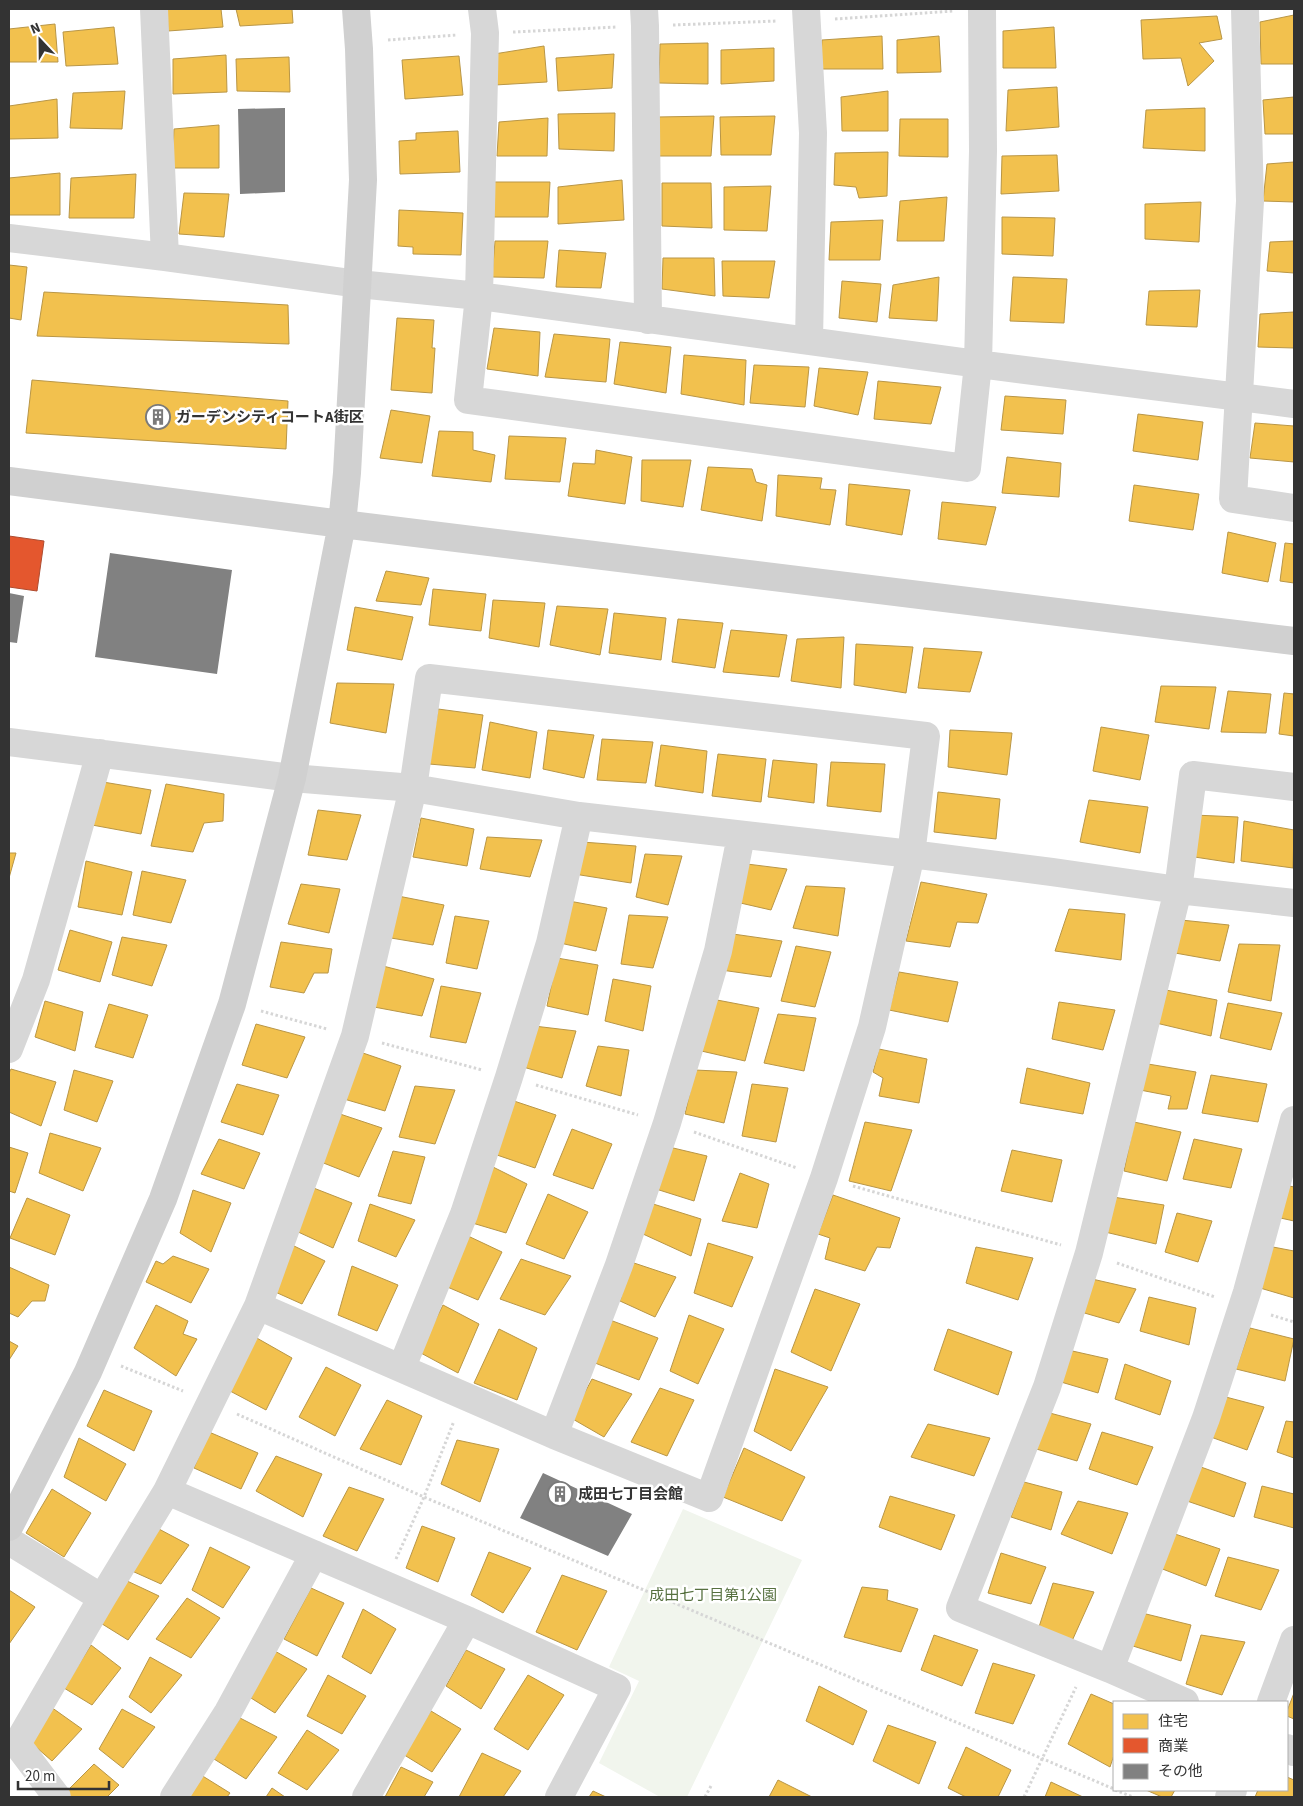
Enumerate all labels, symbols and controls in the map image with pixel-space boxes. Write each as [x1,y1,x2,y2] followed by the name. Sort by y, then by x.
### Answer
[15,15,65,65] north arrow
[27,18,44,40] text: N
[145,404,171,430] building icon: ガーデンシティコートA街区
[176,407,364,428] place label: ガーデンシティコートA街区
[547,1481,573,1507] building icon: 成田七丁目会館
[578,1484,683,1505] place label: 成田七丁目会館
[649,1585,777,1606] park label: 成田七丁目第1公園
[1113,1701,1288,1791] legend
[1158,1711,1188,1732] text: 住宅
[1158,1736,1188,1757] text: 商業
[18,1758,109,1790] scale bar
[1158,1761,1203,1782] text: その他
[25,1766,55,1787] text: 20 m

